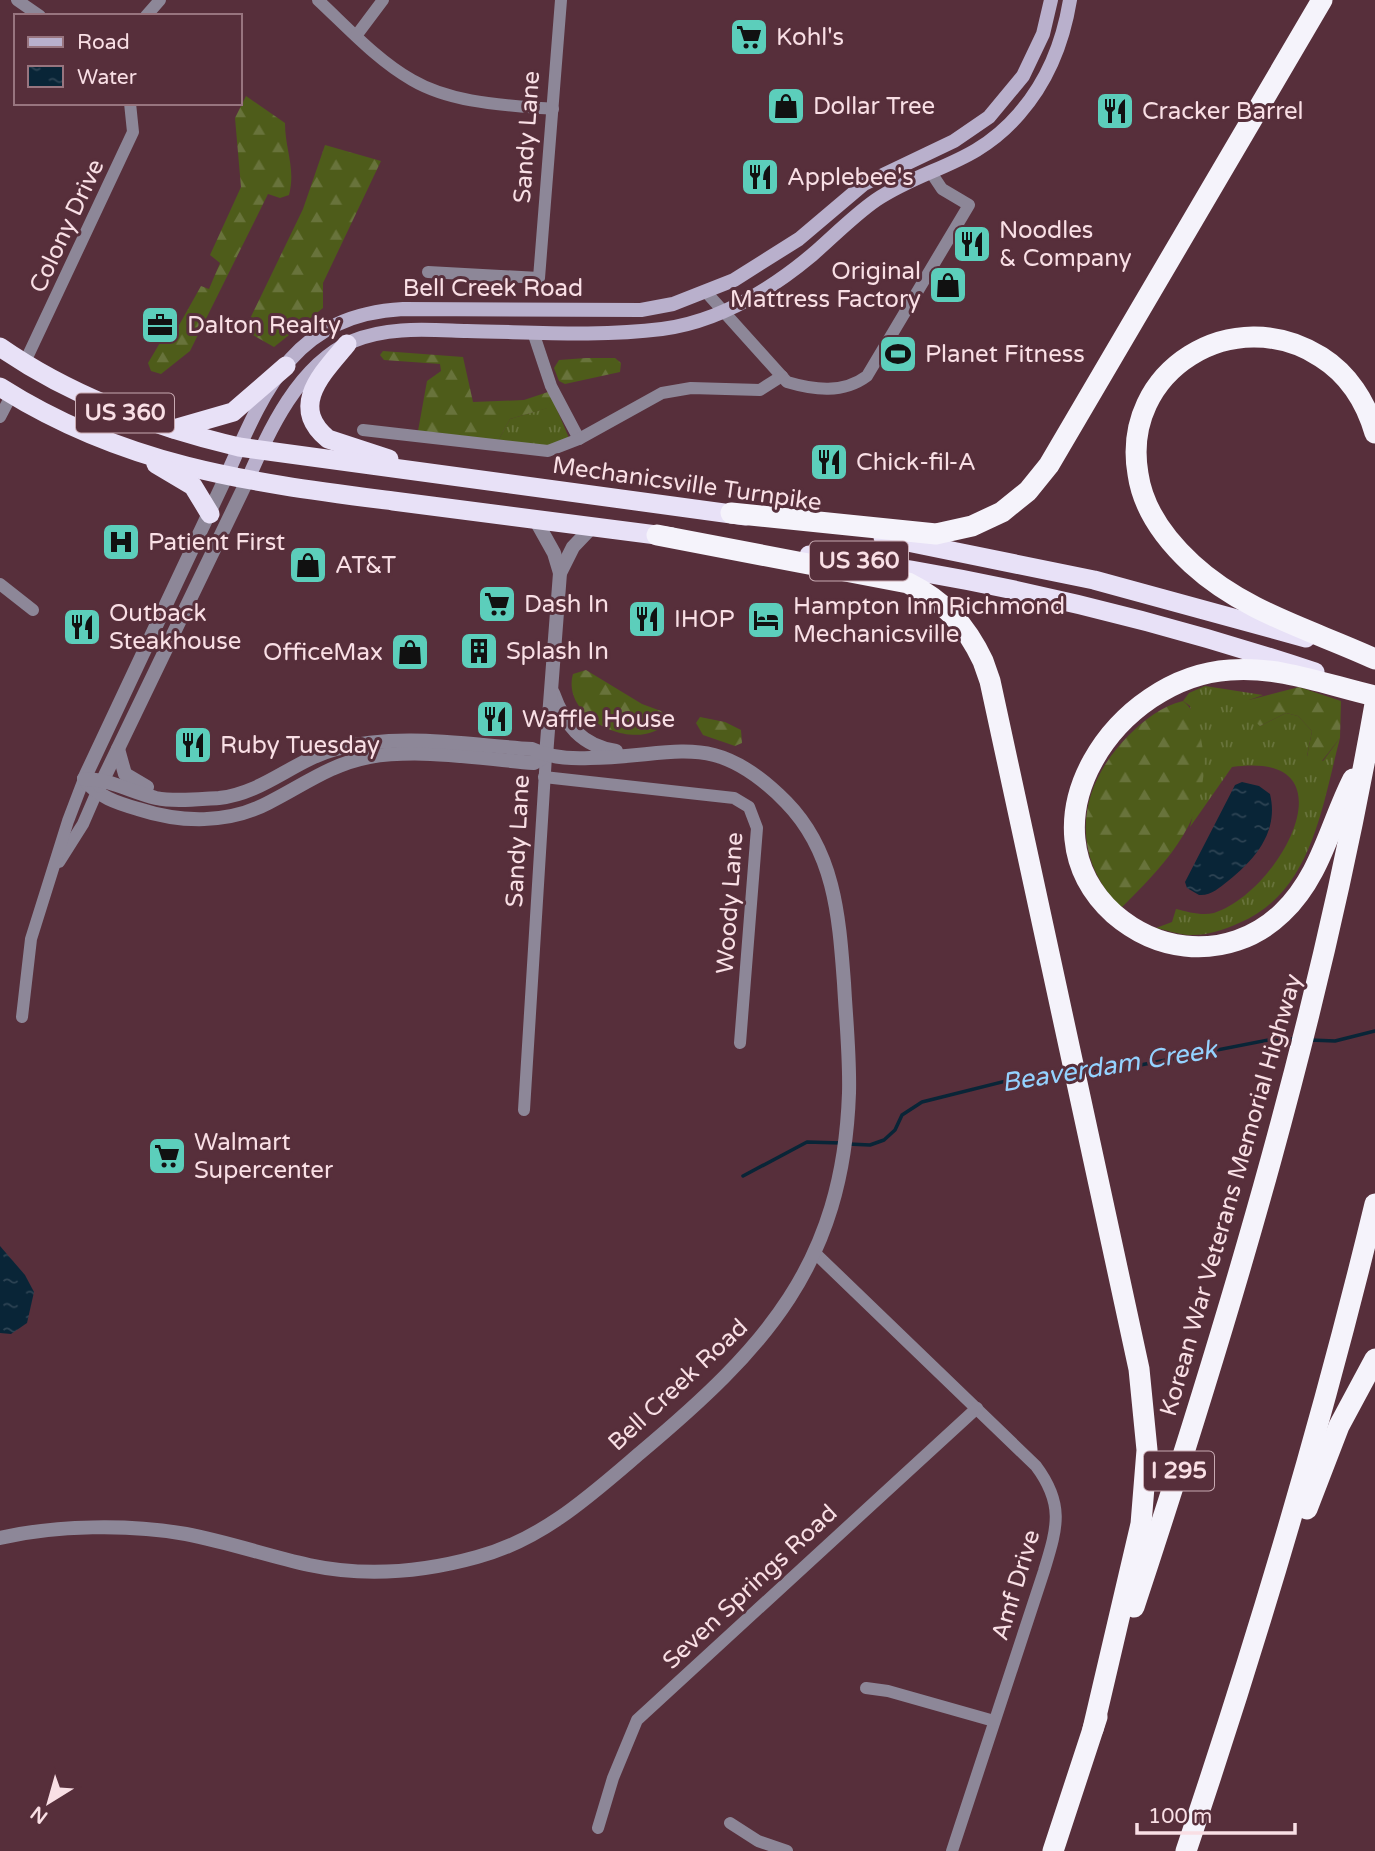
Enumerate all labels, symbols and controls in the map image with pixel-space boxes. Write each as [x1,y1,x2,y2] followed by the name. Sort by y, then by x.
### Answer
[14,14,242,105] legend
[728,16,770,58] supermarket icon: Kohl's
[776,23,844,52] place label: Kohl's
[77,30,130,55] text: Road
[77,65,137,90] text: Water
[508,70,546,204] street label: Sandy Lane
[765,85,807,127] shop icon: Dollar Tree
[1094,90,1136,132] restaurant icon: Cracker Barrel
[813,92,935,121] place label: Dollar Tree
[1142,97,1304,126] place label: Cracker Barrel
[23,155,111,297] street label: Colony Drive
[739,156,781,198] restaurant icon: Applebee's
[787,163,914,192] place label: Applebee's
[999,216,1132,273] place label: Noodles & Company
[951,223,993,265] restaurant icon: Noodles & Company
[730,257,921,314] place label: Original Mattress Factory
[927,264,969,306] shop icon: Original Mattress Factory
[403,274,583,303] street label: Bell Creek Road
[139,304,181,346] office icon: Dalton Realty
[187,311,341,340] place label: Dalton Realty
[877,333,919,375] sports icon: Planet Fitness
[925,340,1085,369] place label: Planet Fitness
[76,394,174,432] road number: US 360
[808,441,850,483] restaurant icon: Chick-fil-A
[856,448,976,477] place label: Chick-fil-A
[550,451,824,517] street label: Mechanicsville Turnpike
[100,521,142,563] hospital icon: Patient First
[148,528,285,557] place label: Patient First
[810,541,908,580] road number: US 360
[287,544,329,586] shop icon: AT&T
[335,551,396,580] place label: AT&T
[476,583,518,625] supermarket icon: Dash In
[524,590,609,619] place label: Dash In
[793,592,1065,649] place label: Hampton Inn Richmond Mechanicsville
[626,598,668,640] restaurant icon: IHOP
[109,599,241,656] place label: Outback Steakhouse
[745,599,787,641] hotel icon: Hampton Inn Richmond Mechanicsville
[674,605,735,634] place label: IHOP
[61,606,103,648] restaurant icon: Outback Steakhouse
[458,630,500,672] building icon: Splash In
[389,631,431,673] shop icon: OfficeMax
[506,637,609,666] place label: Splash In
[263,638,383,667] place label: OfficeMax
[474,698,516,740] restaurant icon: Waffle House
[522,705,675,734] place label: Waffle House
[172,724,214,766] restaurant icon: Ruby Tuesday
[220,731,380,760] place label: Ruby Tuesday
[500,774,536,908] street label: Sandy Lane
[711,831,749,975] street label: Woody Lane
[1154,970,1308,1419] street label: Korean War Veterans Memorial Highway
[999,1033,1221,1098] water label: Beaverdam Creek
[194,1128,334,1185] place label: Walmart Supercenter
[146,1135,188,1177] supermarket icon: Walmart Supercenter
[602,1313,754,1457] street label: Bell Creek Road
[1144,1452,1214,1490] road number: I 295
[657,1499,843,1675] street label: Seven Springs Road
[985,1526,1047,1644] street label: Amf Drive
[14,1767,84,1837] north arrow
[1137,1792,1294,1836] scale bar
[27,1801,52,1828] text: N
[1148,1804,1212,1829] text: 100 m

